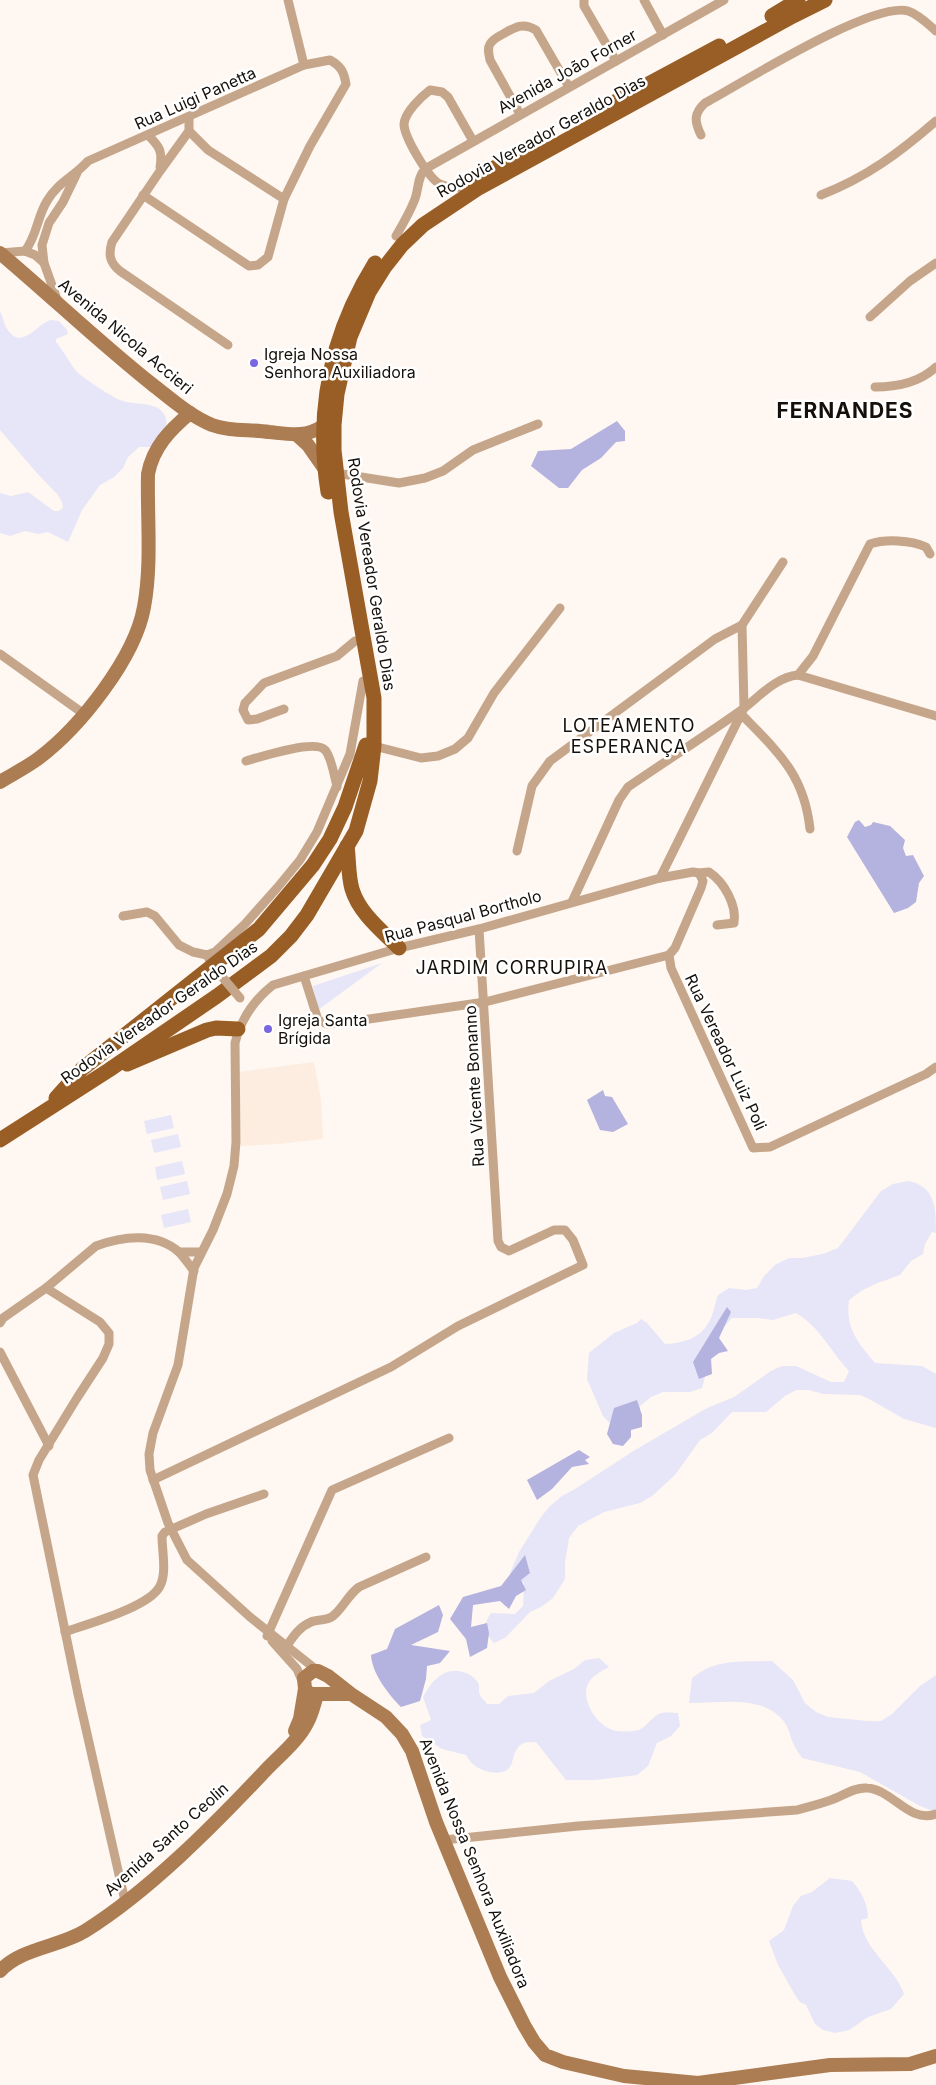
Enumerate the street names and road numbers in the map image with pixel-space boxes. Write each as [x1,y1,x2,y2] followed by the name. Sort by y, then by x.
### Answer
[494,24,640,118] street label: Avenida João Forner
[131,62,259,134] street label: Rua Luigi Panetta
[433,70,649,202] street label: Rodovia Vereador Geraldo Dias
[55,274,197,398] street label: Avenida Nicola Accieri
[344,456,400,692] street label: Rodovia Vereador Geraldo Dias
[382,885,544,947] street label: Rua Pasqual Bortholo
[57,936,261,1088] street label: Rodovia Vereador Geraldo Dias
[681,971,771,1133] street label: Rua Vereador Luiz Poli
[460,1005,488,1167] street label: Rua Vicente Bonanno
[415,1735,535,1991] street label: Avenida Nossa Senhora Auxiliadora
[100,1778,232,1900] street label: Avenida Santo Ceolin

